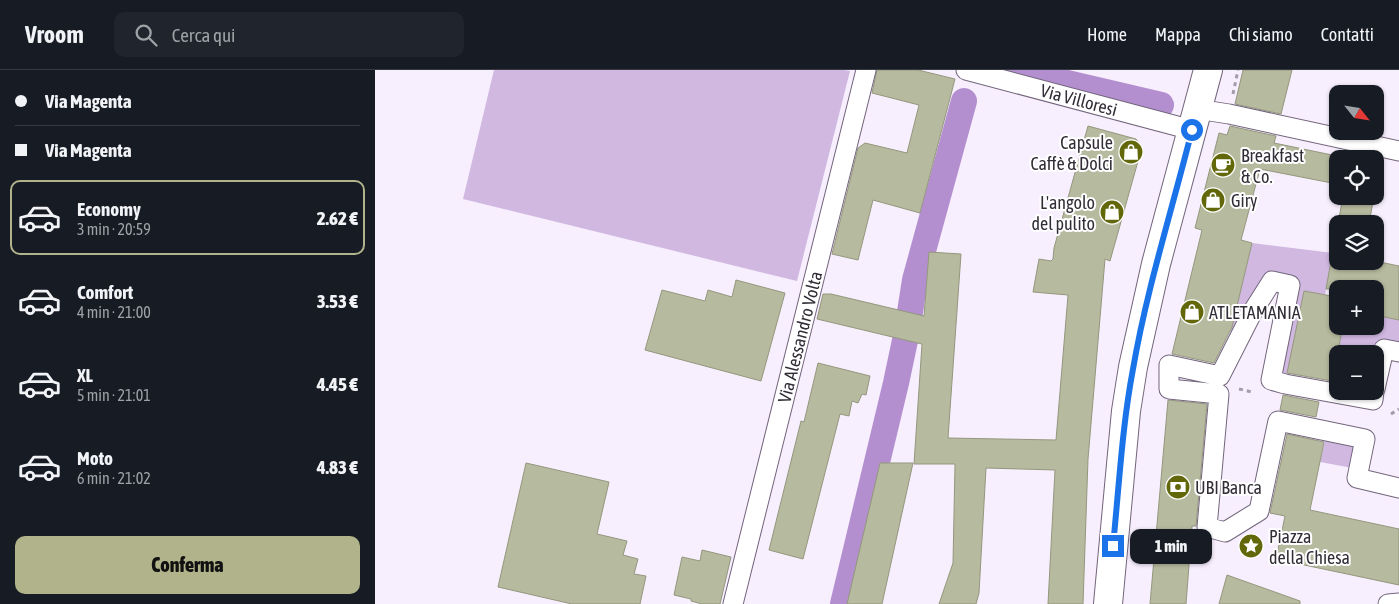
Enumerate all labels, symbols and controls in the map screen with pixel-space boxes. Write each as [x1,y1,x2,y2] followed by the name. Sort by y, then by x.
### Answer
[114,12,464,57] search box
[25,21,84,48] text: Vroom
[132,21,160,49] icon: search
[172,24,236,46] text: Cerca qui
[1087,24,1127,45] text: Home
[1155,24,1201,45] text: Mappa
[1229,24,1293,45] text: Chi siamo
[1321,24,1374,45] text: Contatti
[1038,80,1120,120] street label: Via Villoresi
[1329,85,1384,140] north arrow
[1329,85,1384,400] map controls
[45,90,132,112] text: Via Magenta
[1181,119,1203,141] route start
[1030,132,1113,174] place label: Capsule Caffè & Dolci
[45,139,132,161] text: Via Magenta
[1118,139,1144,165] shop icon: Capsule Caffè & Dolci
[1241,145,1304,187] place label: Breakfast & Co.
[1329,150,1384,205] button: locate
[1210,152,1236,178] cafe icon: Breakfast & Co.
[1200,187,1226,213] shop icon: Giry
[1231,190,1257,211] place label: Giry
[1031,192,1095,234] place label: L'angolo del pulito
[17,195,62,240] icon: car
[77,198,141,220] text: Economy
[1099,199,1125,225] shop icon: L'angolo del pulito
[317,207,358,229] text: 2.62 €
[1329,215,1384,270] button: layers
[77,220,151,238] text: 3 min · 20:59
[773,269,827,405] street label: Via Alessandro Volta
[17,278,62,323] icon: car
[1329,280,1384,335] button: +
[77,281,133,303] text: Comfort
[317,290,358,312] text: 3.53 €
[1179,299,1205,325] shop icon: ATLETAMANIA
[1209,302,1301,323] place label: ATLETAMANIA
[77,303,151,321] text: 4 min · 21:00
[1329,345,1384,400] button: −
[17,361,62,406] icon: car
[77,364,93,386] text: XL
[317,373,358,395] text: 4.45 €
[77,386,151,404] text: 5 min · 21:01
[17,444,62,489] icon: car
[77,447,113,469] text: Moto
[317,456,358,478] text: 4.83 €
[77,469,151,487] text: 6 min · 21:02
[1165,474,1191,500] bank icon: UBI Banca
[1195,477,1262,498] place label: UBI Banca
[1269,526,1350,568] place label: Piazza della Chiesa
[1131,528,1213,564] callout: 1 min
[1238,533,1264,559] place icon: Piazza della Chiesa
[1102,535,1124,557] route end
[15,536,360,594] button: Conferma
[1155,537,1187,555] text: 1 min

